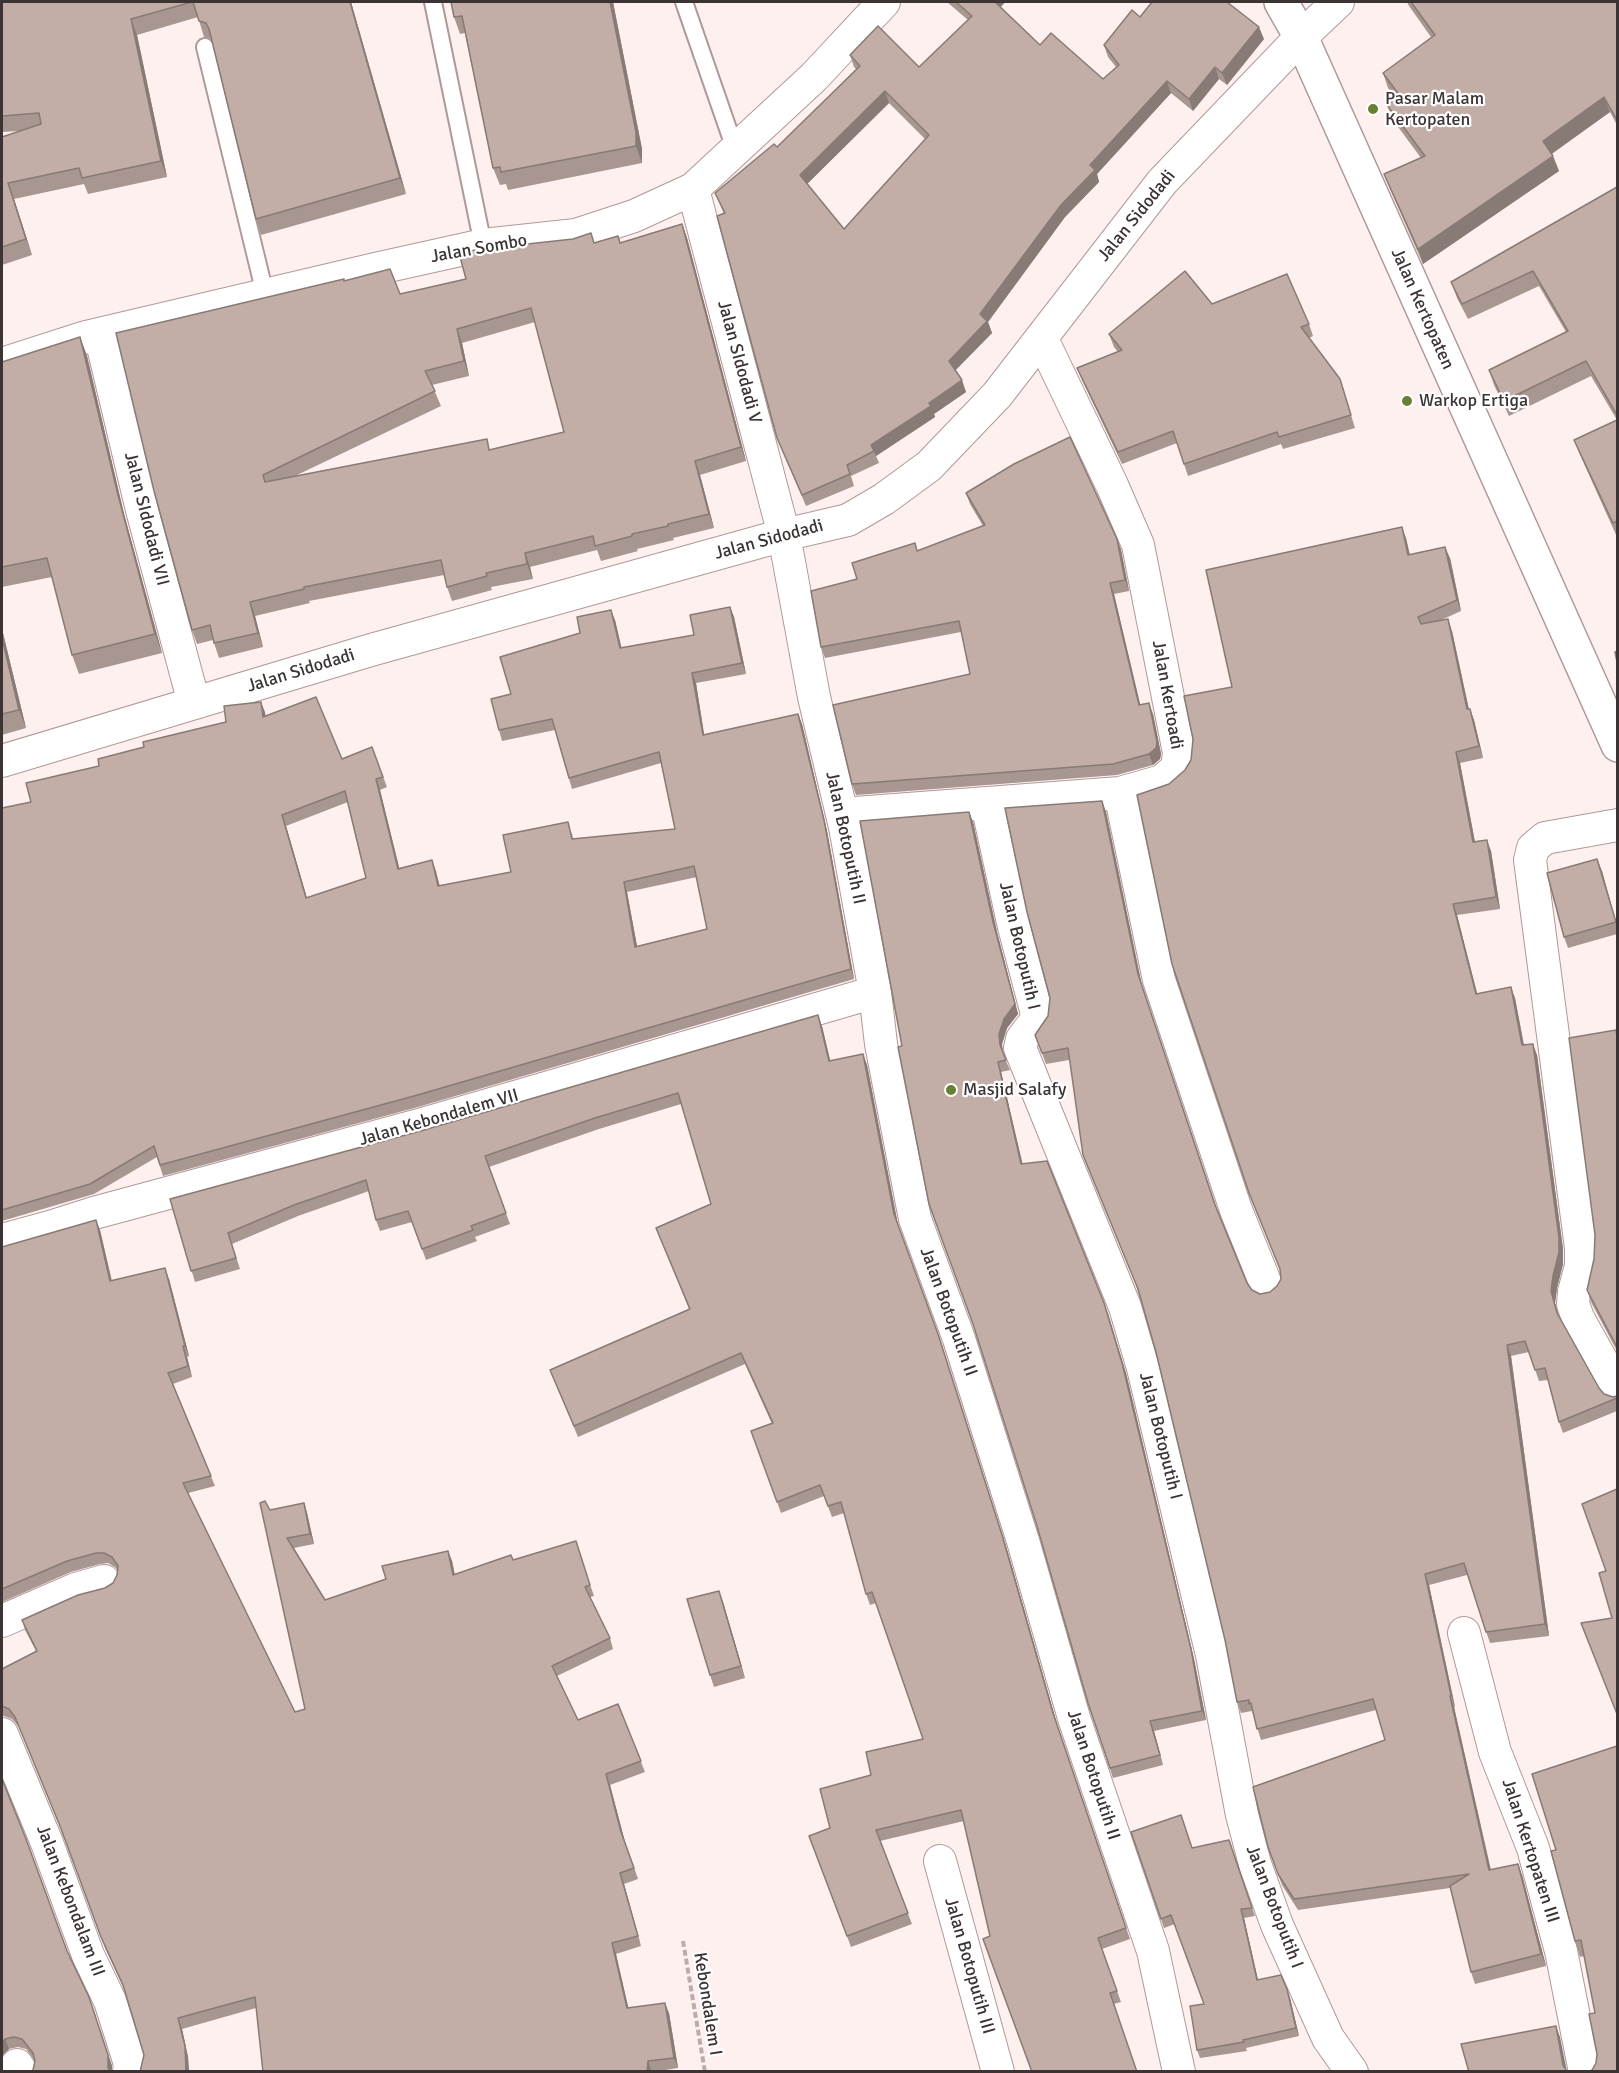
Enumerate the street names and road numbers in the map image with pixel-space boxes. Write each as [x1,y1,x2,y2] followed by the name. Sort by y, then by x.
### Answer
[1093,166,1181,266] street label: Jalan Sidodadi
[429,230,529,268] street label: Jalan Sombo
[1386,245,1458,373] street label: Jalan Kertopaten
[712,298,766,426] street label: Jalan SIdodadi V
[119,450,173,588] street label: Jalan SIdodadi VII
[712,515,826,565] street label: Jalan Sidodadi
[1147,639,1187,751] street label: Jalan Kertoadi
[244,644,358,698] street label: Jalan Sidodadi
[820,769,870,907] street label: Jalan Botoputih II
[994,880,1044,1012] street label: Jalan Botoputih I
[357,1085,521,1151] street label: Jalan Kebondalem VII
[915,1245,981,1379] street label: Jalan Botoputih II
[1134,1370,1186,1502] street label: Jalan Botoputih I
[1062,1707,1124,1843] street label: Jalan Botoputih II
[1497,1776,1563,1926] street label: Jalan Kertopaten III
[31,1822,109,1980] street label: Jalan Kebondalam III
[1241,1842,1307,1972] street label: Jalan Botoputih I
[939,1895,999,2037] street label: Jalan Botoputih III
[688,1951,726,2057] street label: Kebondalem I

